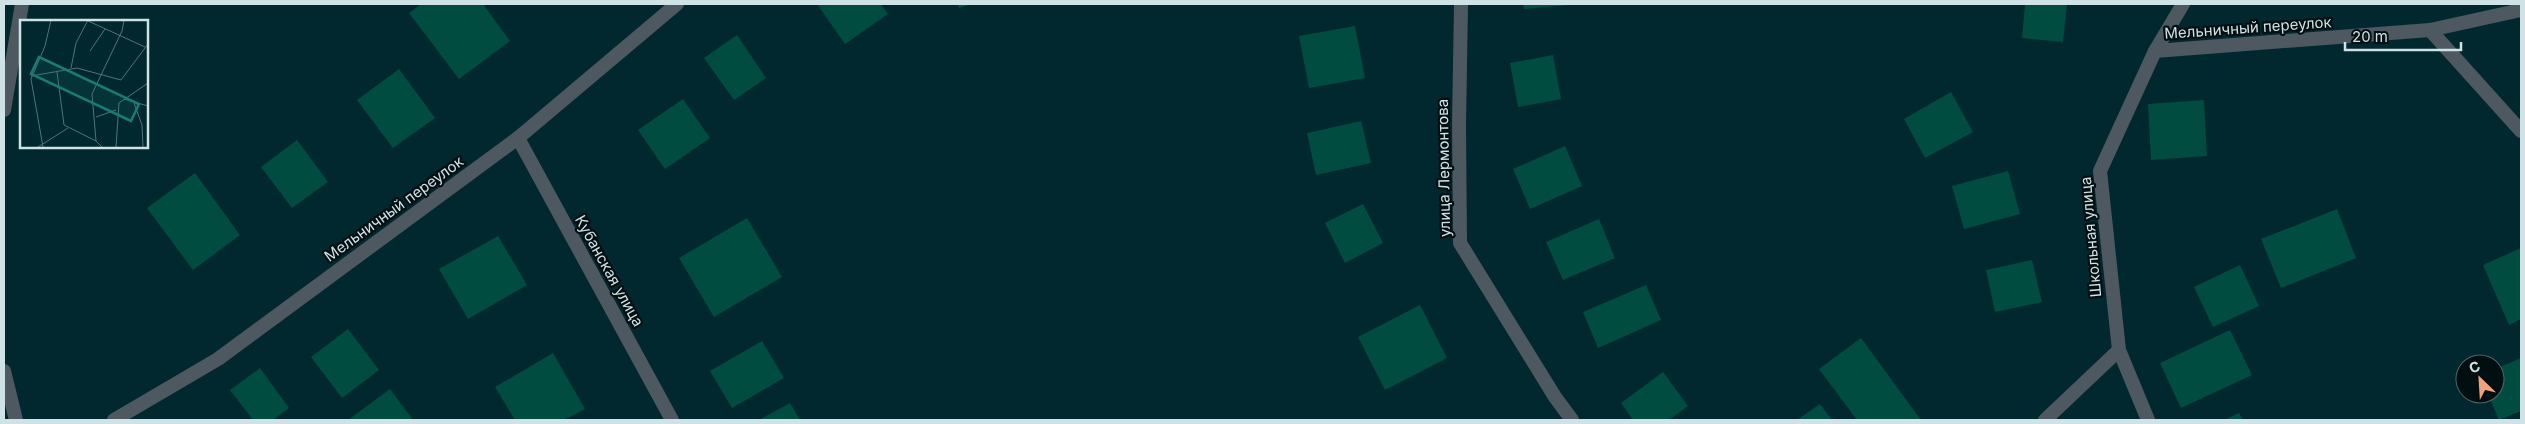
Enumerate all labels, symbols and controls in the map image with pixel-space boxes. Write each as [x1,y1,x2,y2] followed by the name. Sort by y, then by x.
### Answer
[2164,12,2332,43] street label: Мельничный переулок
[20,20,148,148] inset map
[2345,20,2461,52] scale bar
[2352,27,2388,46] text: 20 m
[1433,99,1454,237] street label: улица Лермонтова
[320,152,467,265] street label: Мельничный переулок
[2076,176,2105,298] street label: Школьная улица
[571,212,648,330] street label: Кубанская улица
[2455,354,2505,404] north arrow
[2466,357,2483,377] text: С

